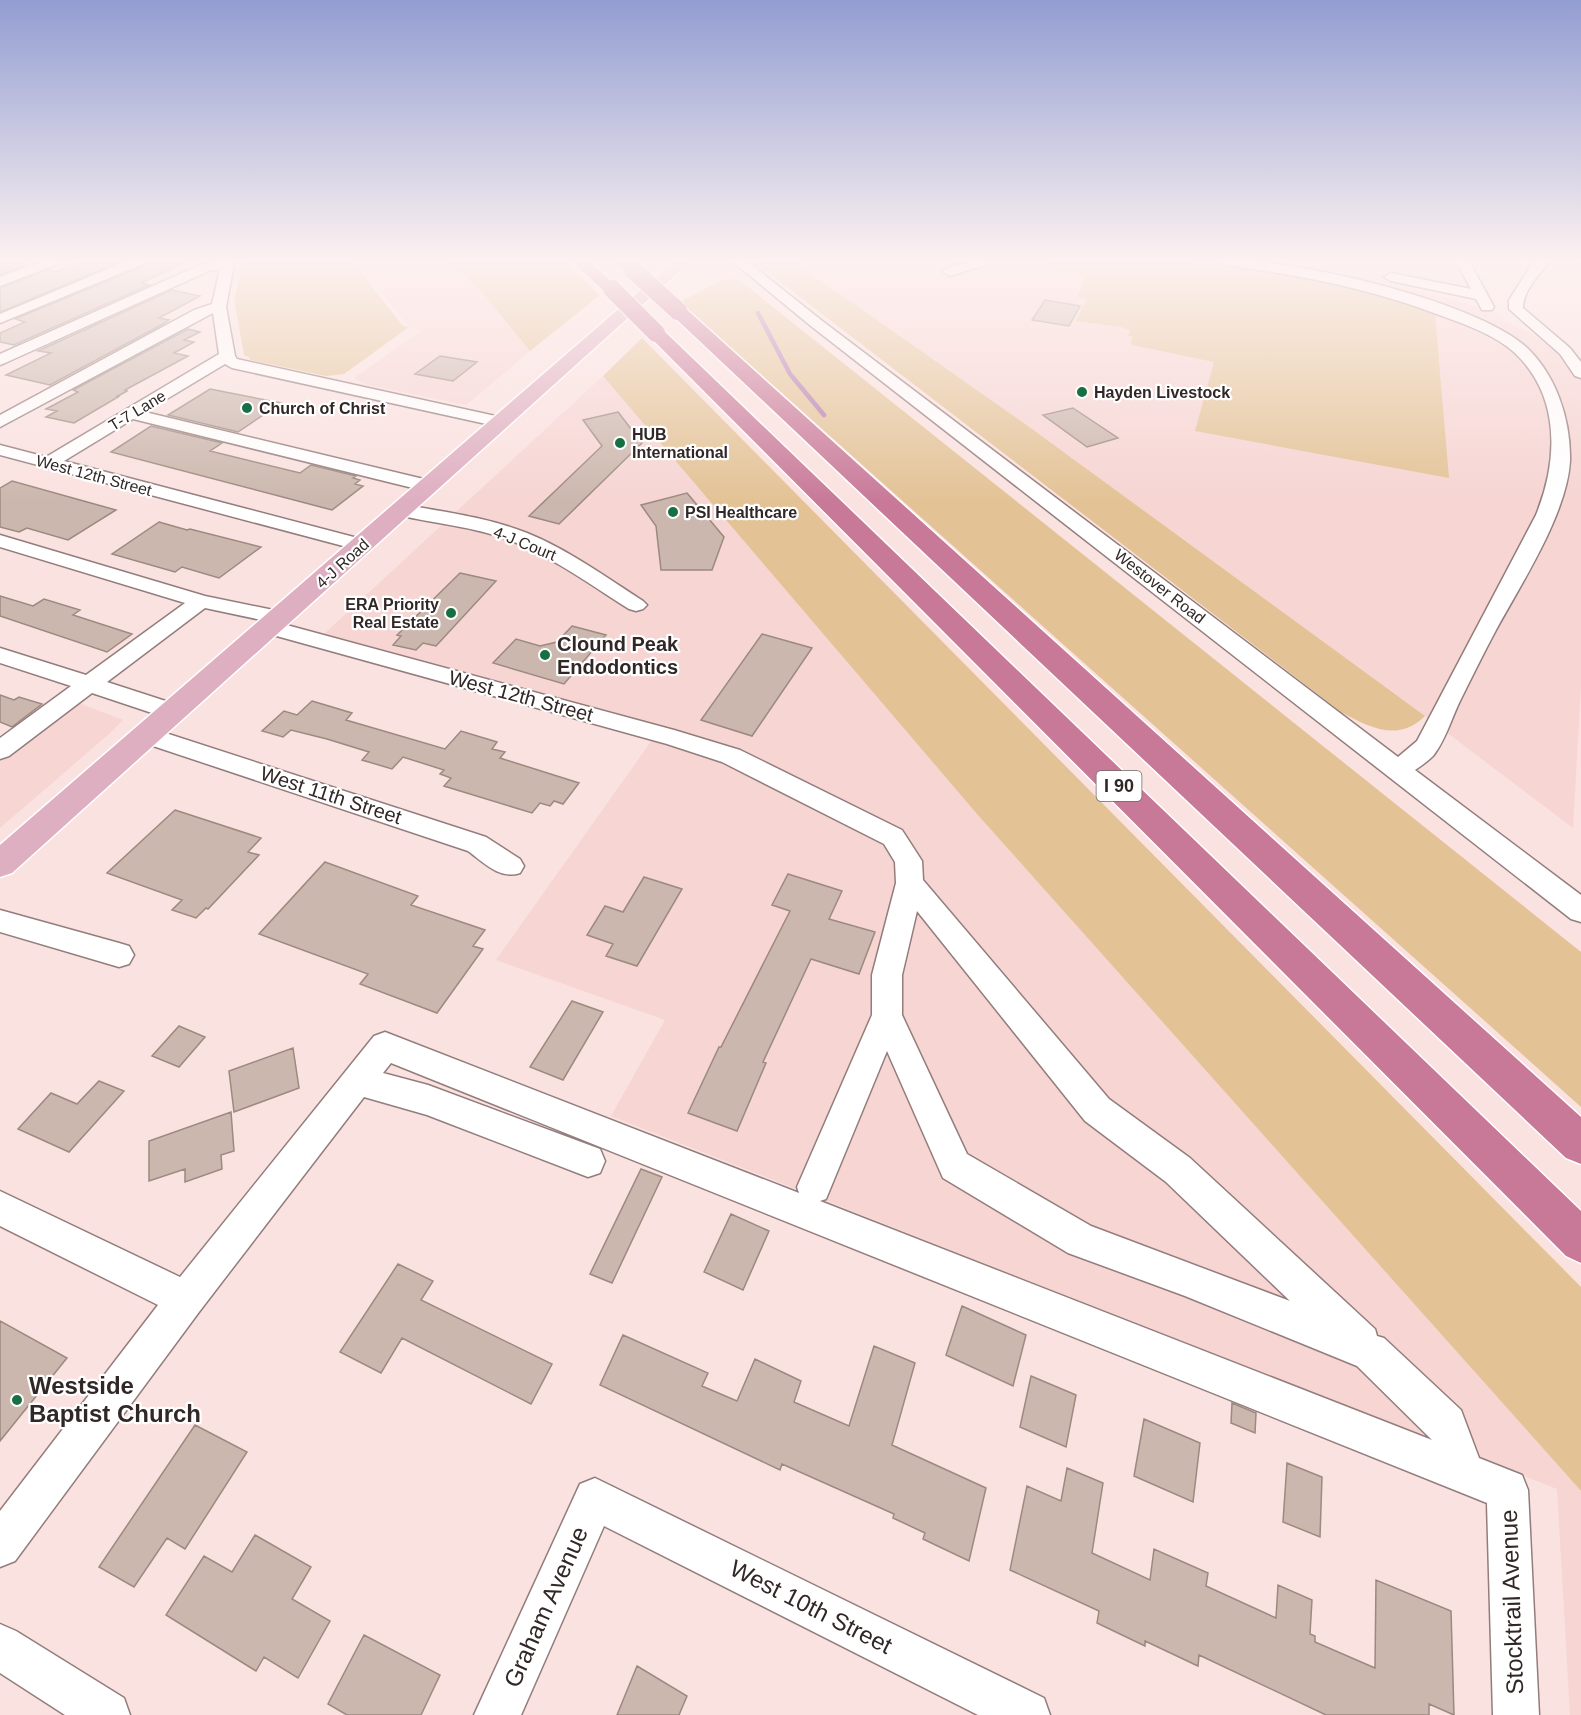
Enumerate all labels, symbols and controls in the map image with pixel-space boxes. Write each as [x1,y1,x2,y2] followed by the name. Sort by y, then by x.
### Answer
[1094,384,1230,401] place label: Hayden Livestock
[1075,385,1089,399] marker: Hayden Livestock
[106,387,169,434] street label: T-7 Lane
[259,400,386,417] place label: Church of Christ
[240,401,254,415] marker: Church of Christ
[632,426,728,461] place label: HUB International
[613,436,627,450] marker: HUB International
[34,452,154,499] street label: West 12th Street
[685,504,797,521] place label: PSI Healthcare
[666,505,680,519] marker: PSI Healthcare
[491,523,559,564] street label: 4-J Court
[313,535,372,591] street label: 4-J Road
[1111,546,1208,627] street label: Westover Road
[345,596,439,631] place label: ERA Priority Real Estate
[444,606,458,620] marker: ERA Priority Real Estate
[557,633,679,678] place label: Clound Peak Endodontics
[538,648,552,662] marker: Clound Peak Endodontics
[446,666,596,726] street label: West 12th Street
[258,762,405,828] street label: West 11th Street
[1096,771,1142,801] road number: I 90
[29,1372,201,1427] place label: Westside Baptist Church
[10,1393,24,1407] marker: Westside Baptist Church
[1495,1509,1528,1695] street label: Stocktrail Avenue
[498,1522,593,1691] street label: Graham Avenue
[726,1554,897,1659] street label: West 10th Street

